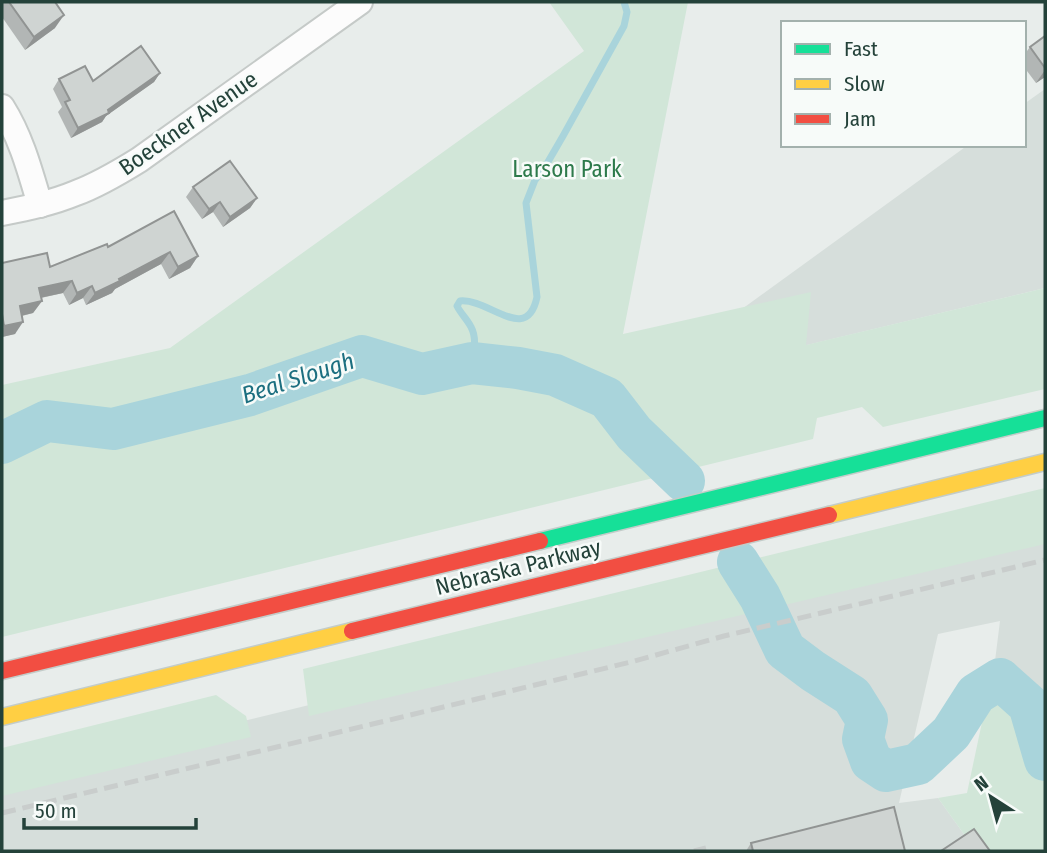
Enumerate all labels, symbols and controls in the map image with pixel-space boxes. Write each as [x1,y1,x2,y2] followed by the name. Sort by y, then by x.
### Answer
[781,21,1026,147] legend
[844,36,878,62] text: Fast
[113,65,263,181] street label: Boeckner Avenue
[844,71,885,97] text: Slow
[844,106,876,132] text: Jam
[512,155,622,183] park label: Larson Park
[238,347,358,409] water label: Beal Slough
[432,533,604,601] street label: Nebraska Parkway
[956,762,1026,832] north arrow
[970,771,993,796] text: N
[24,786,196,830] scale bar
[35,798,77,824] text: 50 m

